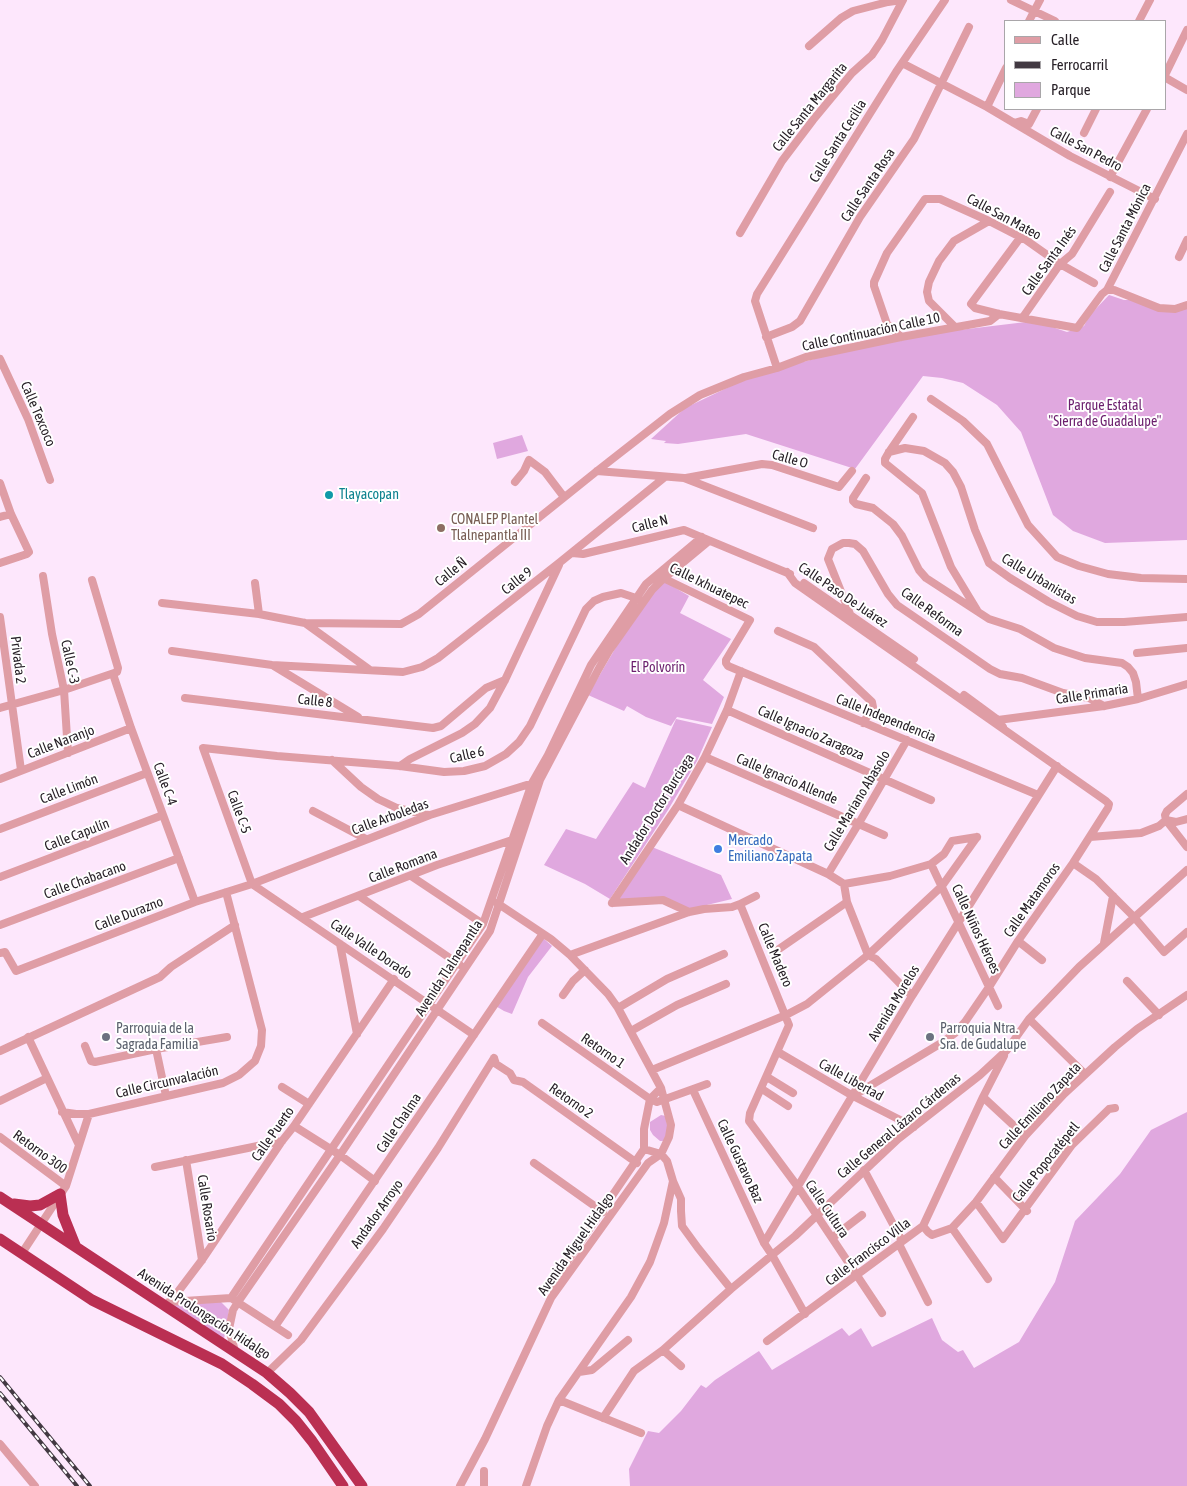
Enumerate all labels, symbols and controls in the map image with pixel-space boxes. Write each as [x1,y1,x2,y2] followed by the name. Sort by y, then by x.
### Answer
[1004,20,1167,110] legend
[1051,31,1079,48] text: Calle
[1051,56,1108,73] text: Ferrocarril
[769,59,851,155] street label: Calle Santa Margarita
[1051,81,1091,98] text: Parque
[806,97,870,185] street label: Calle Santa Cecilia
[1047,123,1125,175] street label: Calle San Pedro
[837,145,899,225] street label: Calle Santa Rosa
[1095,181,1155,275] street label: Calle Santa Mónica
[964,190,1044,244] street label: Calle San Mateo
[1018,223,1080,299] street label: Calle Santa Inés
[801,309,941,355] street label: Calle Continuación Calle 10
[17,379,59,449] street label: Calle Texcoco
[1049,398,1161,431] park label: Parque Estatal "Sierra de Guadalupe"
[770,446,810,472] street label: Calle O
[339,487,399,503] place label: Tlayacopan
[323,489,335,501] marker: Tlayacopan
[630,511,670,537] street label: Calle N
[451,512,538,544] place label: CONALEP Plantel Tlalnepantla III
[435,522,447,534] marker: CONALEP Plantel Tlalnepantla III
[999,550,1079,608] street label: Calle Urbanistas
[431,554,471,590] street label: Calle Ñ
[795,559,891,631] street label: Calle Paso De Juárez
[667,560,751,612] street label: Calle Ixhuatepec
[498,564,536,598] street label: Calle 9
[898,584,966,640] street label: Calle Reforma
[7,635,29,685] street label: Privada 2
[57,638,83,686] street label: Calle C-3
[631,660,685,676] park label: El Polvorín
[1055,680,1129,708] street label: Calle Primaria
[834,690,938,746] street label: Calle Independencia
[297,691,333,711] street label: Calle 8
[755,702,867,764] street label: Calle Ignacio Zaragoza
[25,722,97,762] street label: Calle Naranjo
[448,743,486,767] street label: Calle 6
[820,747,894,855] street label: Calle Mariano Abasolo
[734,750,840,808] street label: Calle Ignacio Allende
[616,751,698,867] street label: Andador Doctor Burciaga
[149,760,181,808] street label: Calle C-4
[38,770,100,808] street label: Calle Limón
[223,788,255,836] street label: Calle C-5
[349,795,431,839] street label: Calle Arboledas
[42,815,112,855] street label: Calle Capulín
[728,833,812,866] place label: Mercado Emiliano Zapata
[712,843,724,855] marker: Mercado Emiliano Zapata
[366,845,440,887] street label: Calle Romana
[42,857,128,903] street label: Calle Chabacano
[1000,860,1064,940] street label: Calle Matamoros
[948,882,1004,976] street label: Calle Niños Héroes
[93,893,165,935] street label: Calle Durazno
[327,916,415,982] street label: Calle Valle Dorado
[412,917,486,1019] street label: Avenida Tlalnepantla
[754,920,796,990] street label: Calle Madero
[865,962,923,1044] street label: Avenida Morelos
[116,1021,198,1054] place label: Parroquia de la Sagrada Familia
[940,1021,1026,1054] place label: Parroquia Ntra. Sra. de Gudalupe
[578,1030,628,1072] street label: Retorno 1
[100,1031,112,1043] marker: Parroquia de la Sagrada Familia
[924,1031,936,1043] marker: Parroquia Ntra. Sra. de Gudalupe
[816,1055,886,1105] street label: Calle Libertad
[995,1059,1085,1153] street label: Calle Emiliano Zapata
[114,1062,220,1102] street label: Calle Circunvalación
[834,1070,964,1182] street label: Calle General Lázaro Cárdenas
[546,1080,596,1122] street label: Retorno 2
[373,1090,425,1156] street label: Calle Chalma
[248,1103,298,1165] street label: Calle Puerto
[713,1117,767,1205] street label: Calle Gustavo Baz
[1009,1119,1083,1205] street label: Calle Popocatépetl
[10,1127,70,1177] street label: Retorno 300
[193,1173,221,1243] street label: Calle Rosario
[347,1176,407,1252] street label: Andador Arroyo
[802,1177,852,1241] street label: Calle Cultura
[534,1189,618,1299] street label: Avenida Miguel Hidalgo
[822,1215,914,1289] street label: Calle Francisco Villa
[135,1265,273,1363] street label: Avenida Prolongación Hidalgo

